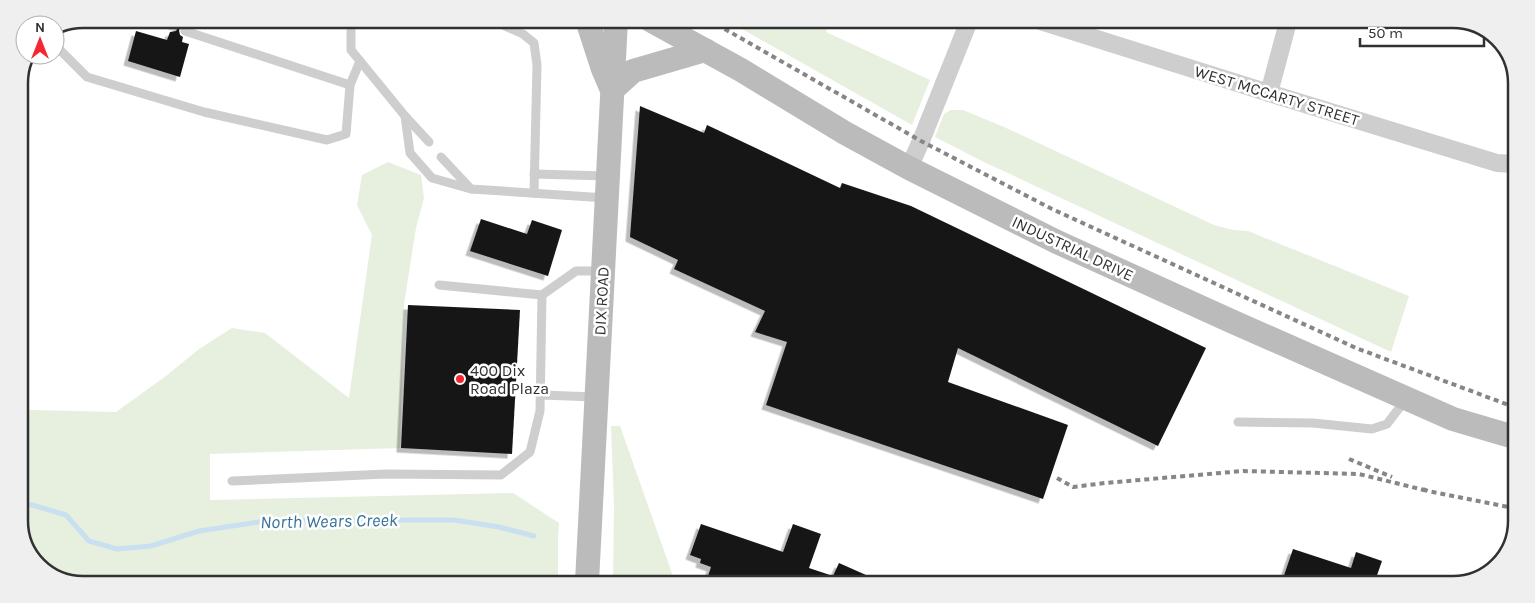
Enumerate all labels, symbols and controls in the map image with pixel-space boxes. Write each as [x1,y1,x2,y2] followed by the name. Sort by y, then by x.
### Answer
[15,15,65,65] north arrow
[1360,15,1484,47] scale bar
[35,19,45,36] text: N
[1368,24,1403,42] text: 50 m
[1192,61,1361,130] street label: WEST MCCARTY STREET
[1009,212,1136,285] street label: INDUSTRIAL DRIVE
[590,266,613,336] street label: DIX ROAD
[470,361,549,398] place label: 400 Dix Road Plaza
[454,373,466,385] marker: 400 Dix Road Plaza
[260,509,399,533] water label: North Wears Creek

